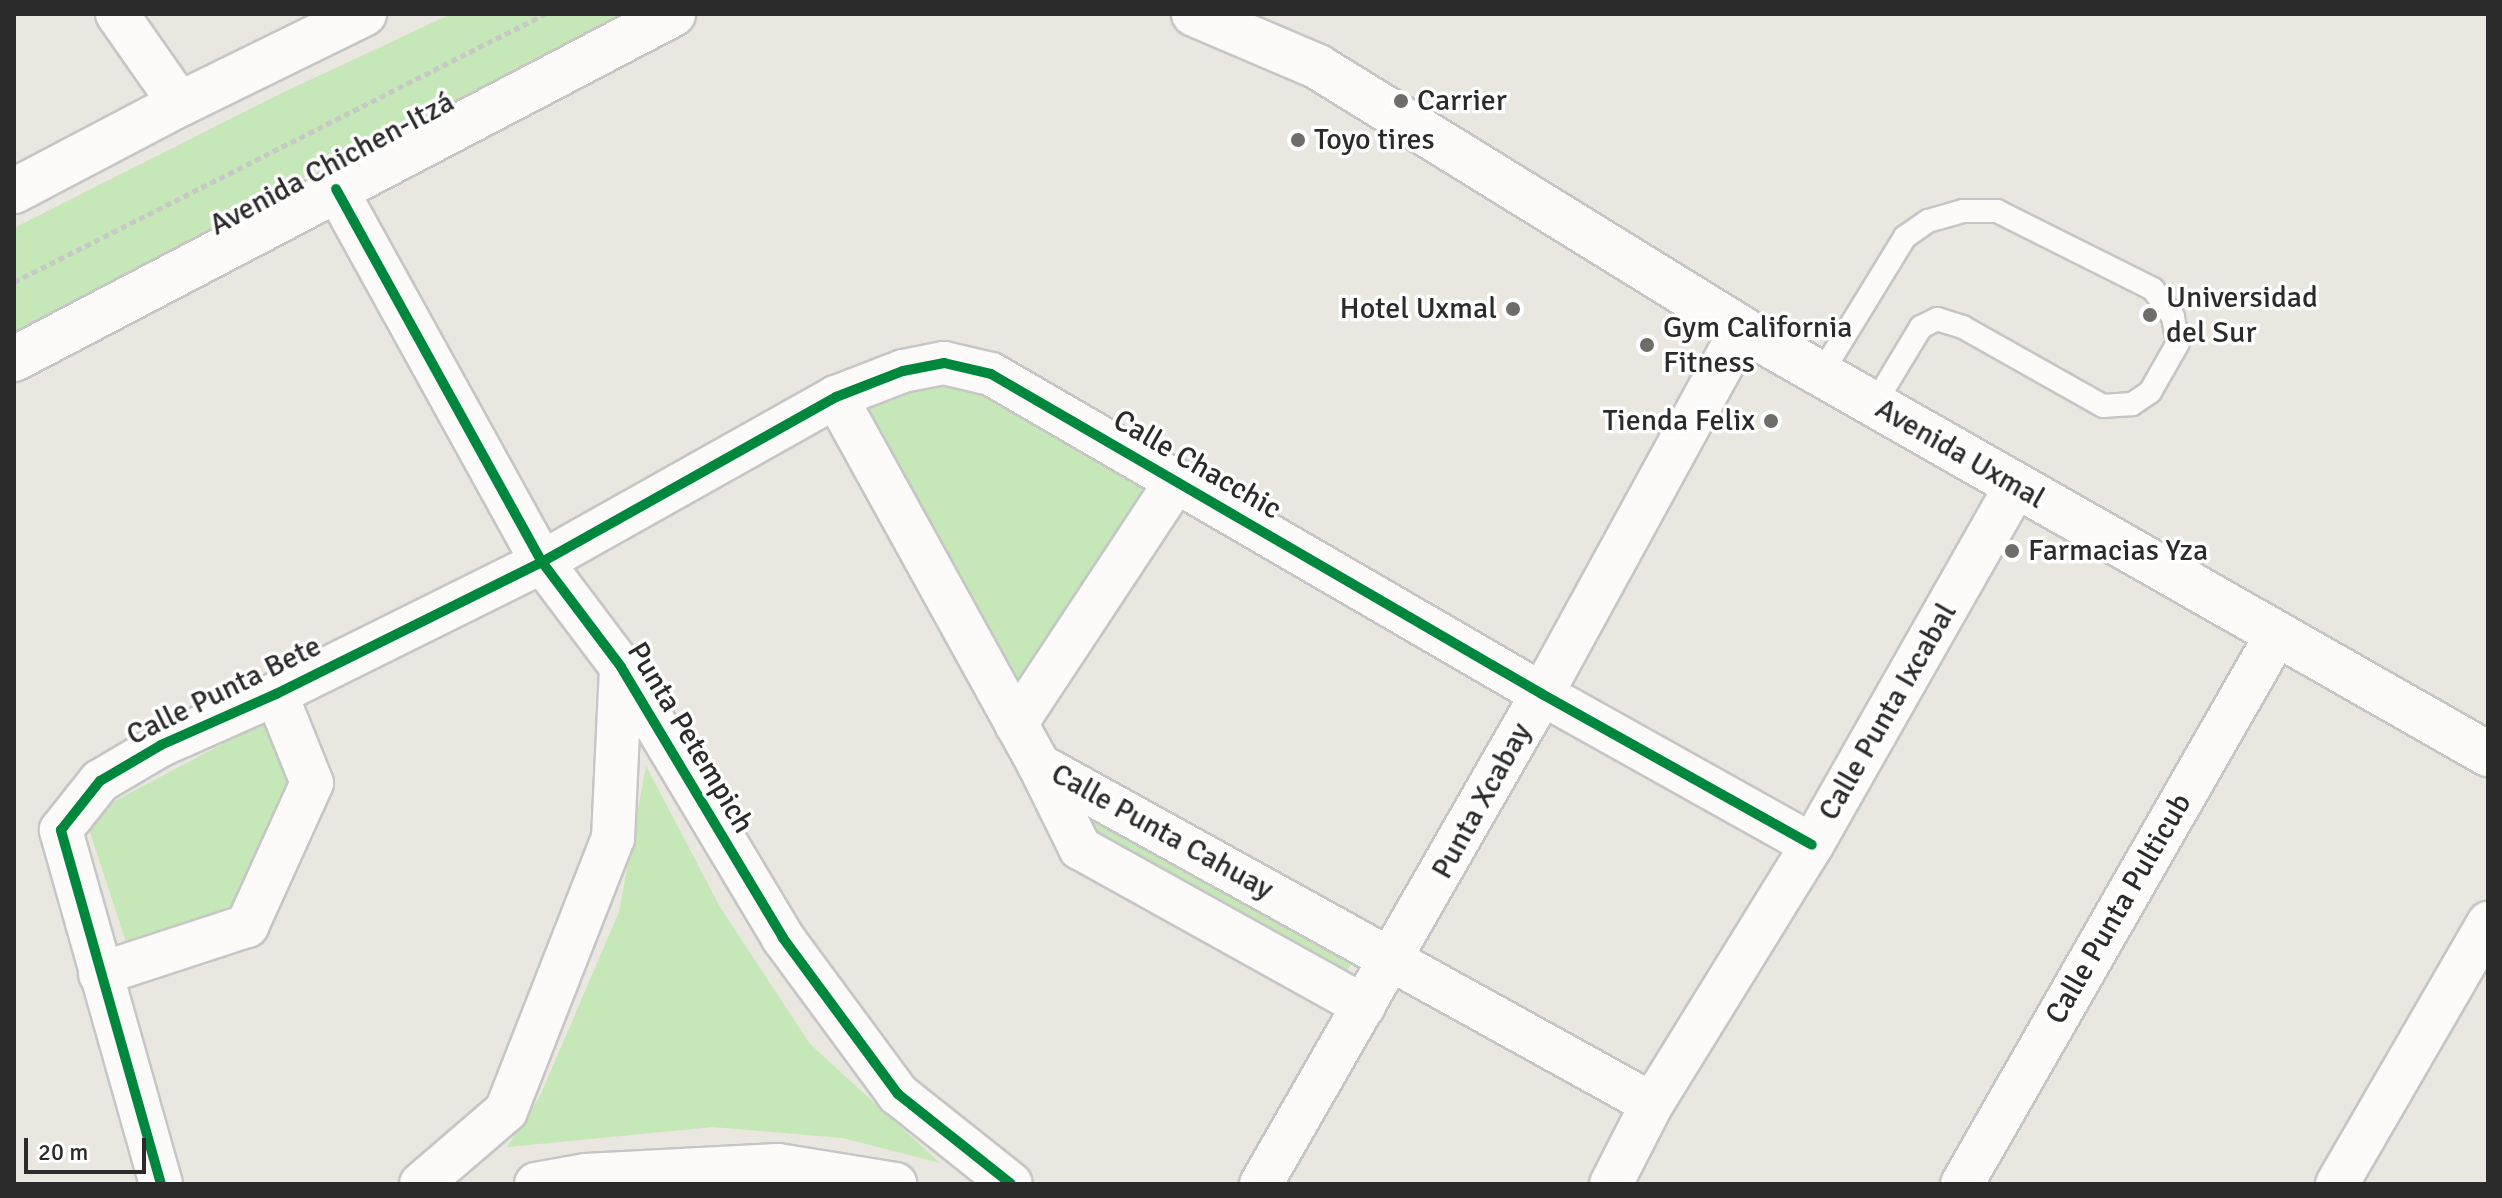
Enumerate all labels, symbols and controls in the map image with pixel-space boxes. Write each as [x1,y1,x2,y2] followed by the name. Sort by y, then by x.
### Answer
[1417,83,1507,119] place label: Carrier
[204,84,460,244] street label: Avenida Chichen-Itzá
[1392,92,1410,110] marker: Carrier
[1314,122,1435,158] place label: Toyo tires
[1289,131,1307,149] marker: Toyo tires
[2166,280,2318,350] place label: Universidad del Sur
[1339,291,1497,327] place label: Hotel Uxmal
[1504,300,1522,318] marker: Hotel Uxmal
[2141,306,2159,324] marker: Universidad del Sur
[1663,310,1853,380] place label: Gym California Fitness
[1638,336,1656,354] marker: Gym California Fitness
[1869,391,2051,517] street label: Avenida Uxmal
[1107,402,1287,528] street label: Calle Chacchic
[1603,403,1755,439] place label: Tienda Felix
[1762,412,1780,430] marker: Tienda Felix
[2028,533,2208,569] place label: Farmacias Yza
[2003,542,2021,560] marker: Farmacias Yza
[1811,597,1965,827] street label: Calle Punta Ixcabal
[121,628,327,754] street label: Calle Punta Bete
[619,636,761,840] street label: Punta Petempich
[1424,717,1540,885] street label: Punta Xcabay
[1045,756,1279,908] street label: Calle Punta Cahuay
[2038,787,2200,1031] street label: Calle Punta Pulticub
[28,1122,150,1172] scale bar
[38,1137,88,1167] text: 20 m

